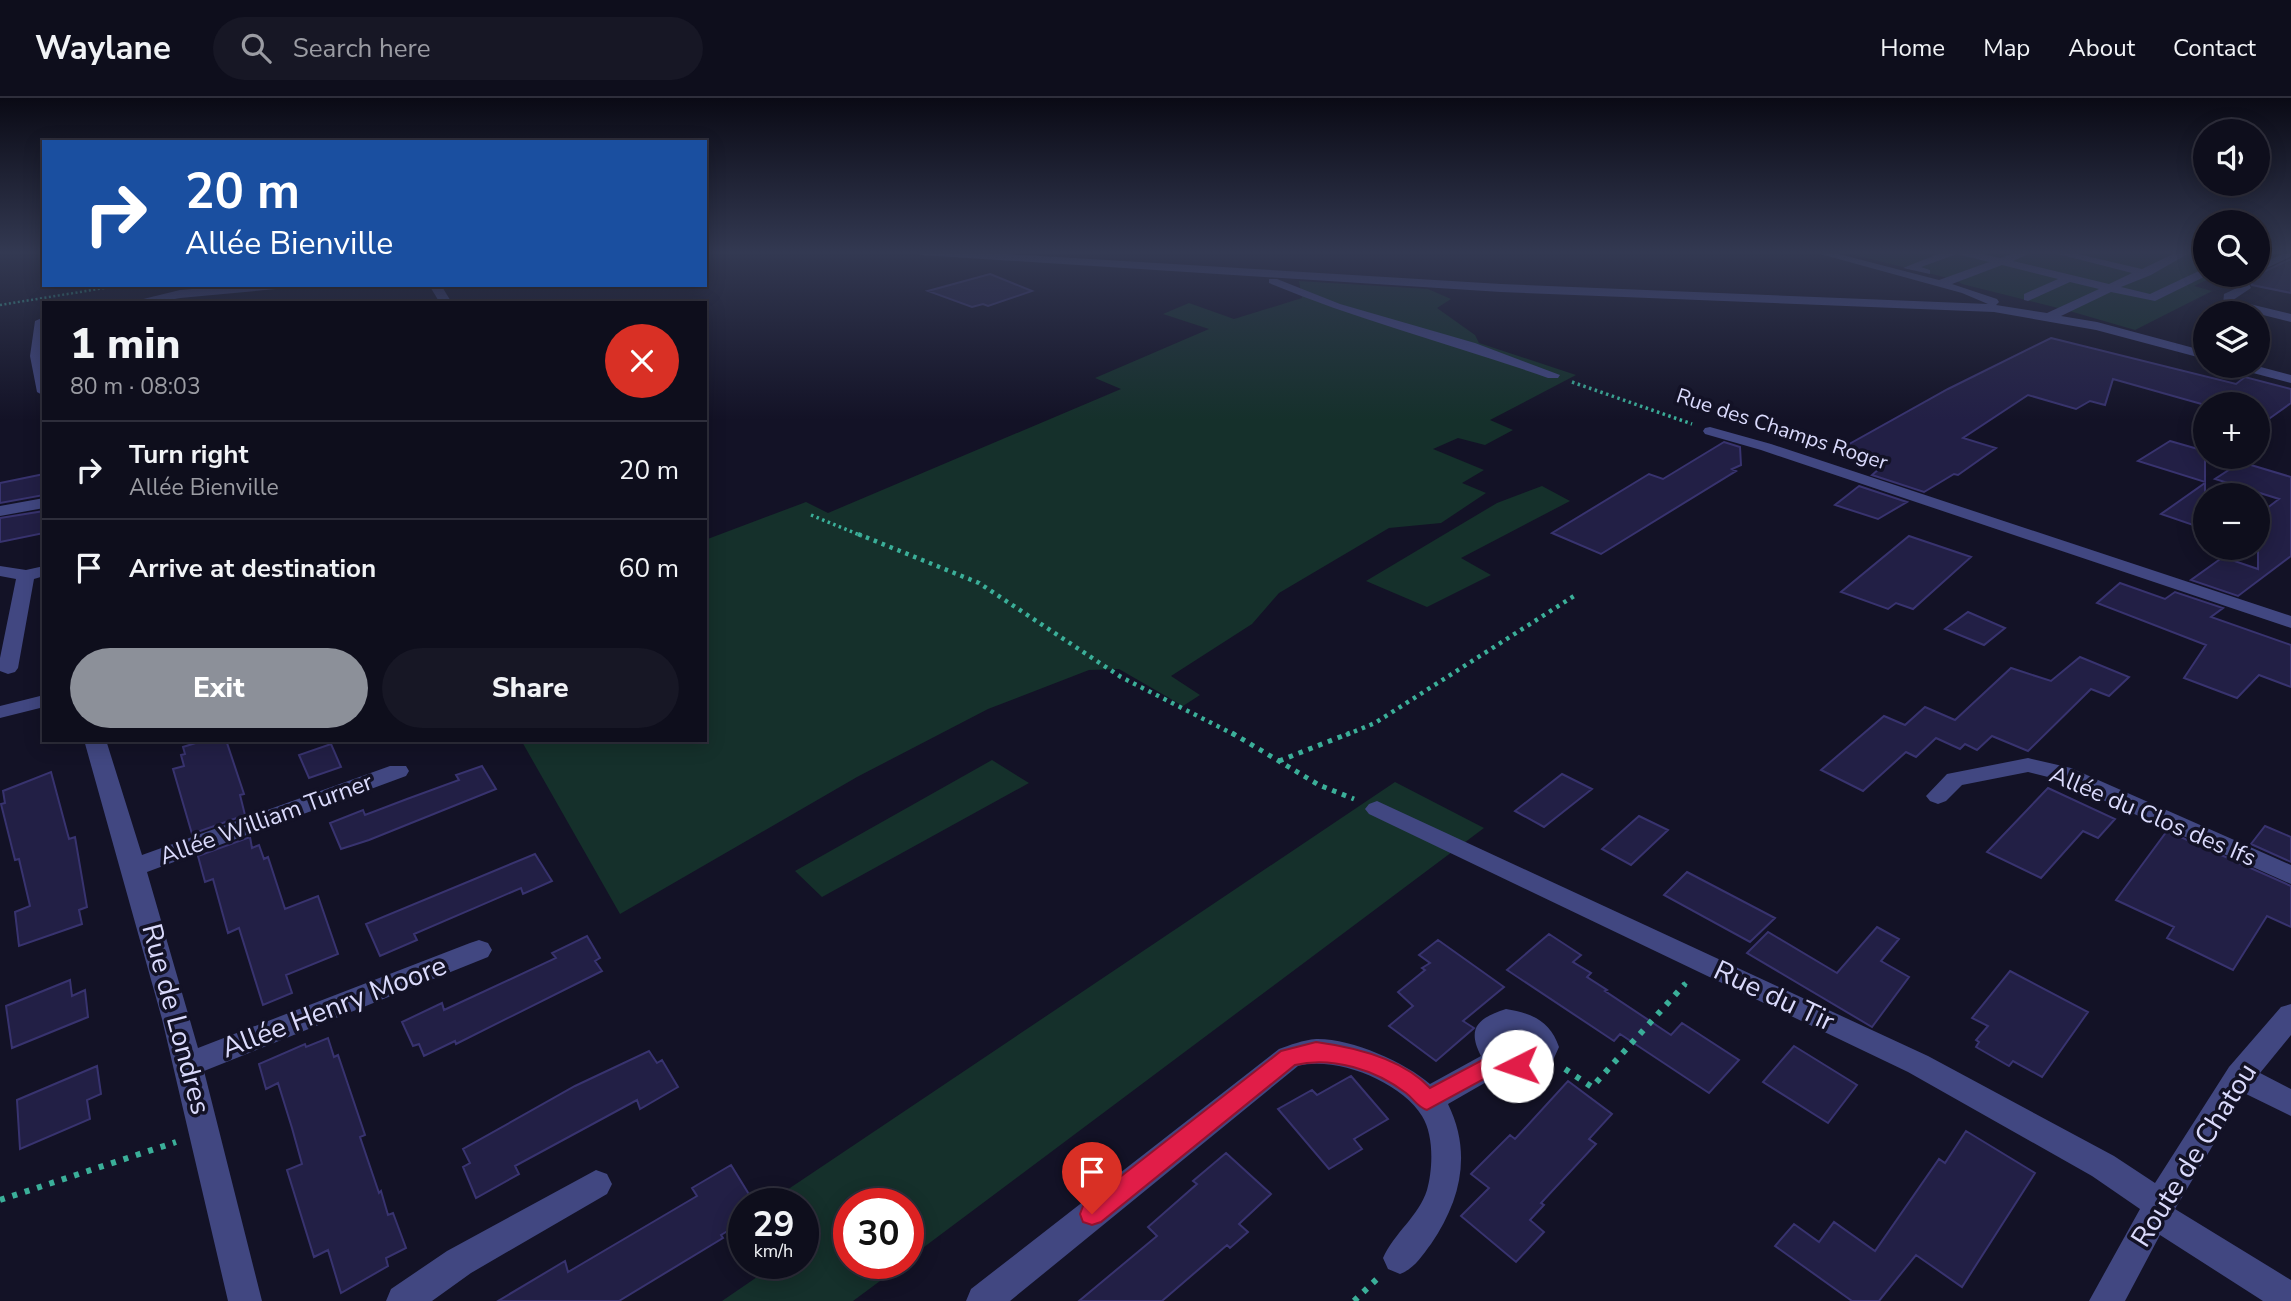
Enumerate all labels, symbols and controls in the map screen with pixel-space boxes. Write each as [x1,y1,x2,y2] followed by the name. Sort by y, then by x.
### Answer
[213,17,703,80] search box
[35,26,171,71] text: Waylane
[237,29,275,67] icon: search
[293,31,431,66] text: Search here
[1880,32,1945,64] text: Home
[1983,32,2030,64] text: Map
[2068,32,2135,64] text: About
[2173,32,2256,64] text: Contact
[2193,119,2270,560] map controls
[2193,119,2270,196] button: sound
[185,158,300,225] text: 20 m
[70,168,161,259] icon: right
[2193,210,2270,287] button: search
[185,222,393,265] text: Allée Bienville
[2193,301,2270,378] button: layers
[70,316,180,373] text: 1 min
[605,324,679,398] button: close
[70,371,201,402] text: 80 m · 08:03
[1673,382,1892,477] street label: Rue des Champs Roger
[2193,392,2270,469] button: +
[129,437,248,472] text: Turn right
[70,451,108,489] icon: right
[619,453,679,488] text: 20 m
[129,472,279,503] text: Allée Bienville
[2193,483,2270,560] button: −
[70,549,108,587] icon: arrive
[129,551,376,586] text: Arrive at destination
[619,551,679,586] text: 60 m
[70,648,368,728] button: Exit
[382,648,679,728] button: Share
[2045,758,2261,874] street label: Allée du Clos des Ifs
[155,765,377,872] street label: Allée William Turner
[132,919,220,1119] street label: Rue de Londres
[216,947,452,1067] street label: Allée Henry Moore
[1707,951,1841,1041] street label: Rue du Tir
[1480,1029,1554,1103] position arrow
[2122,1056,2266,1254] street label: Route de Chatou
[1062,1142,1122,1214] pin
[1073,1153,1111,1191] icon: arrive
[833,1188,924,1279] speed limit sign: 30
[752,1201,795,1248] text: 29
[754,1239,793,1263] text: km/h

